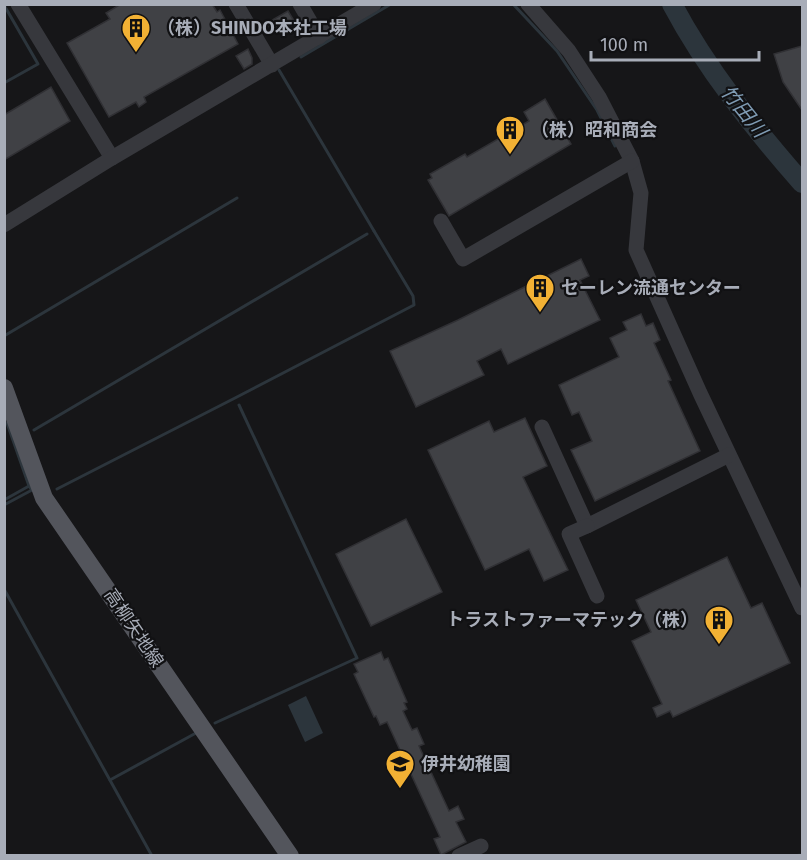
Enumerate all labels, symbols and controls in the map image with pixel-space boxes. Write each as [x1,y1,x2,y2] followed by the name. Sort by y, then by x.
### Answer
[120,12,152,54] building icon: （株）SHINDO本社工場
[157,17,347,39] place label: （株）SHINDO本社工場
[591,24,759,62] scale bar
[600,34,648,56] text: 100 m
[716,80,773,143] water label: 竹田川
[494,114,526,156] building icon: （株）昭和商会
[531,119,657,141] place label: （株）昭和商会
[524,272,556,314] building icon: セーレン流通センター
[561,277,741,299] place label: セーレン流通センター
[100,585,168,671] street label: 高柳矢地線
[703,604,735,646] building icon: トラストファーマテック（株）
[446,609,698,631] place label: トラストファーマテック（株）
[384,748,416,790] school or university icon: 伊井幼稚園
[421,753,511,775] place label: 伊井幼稚園

